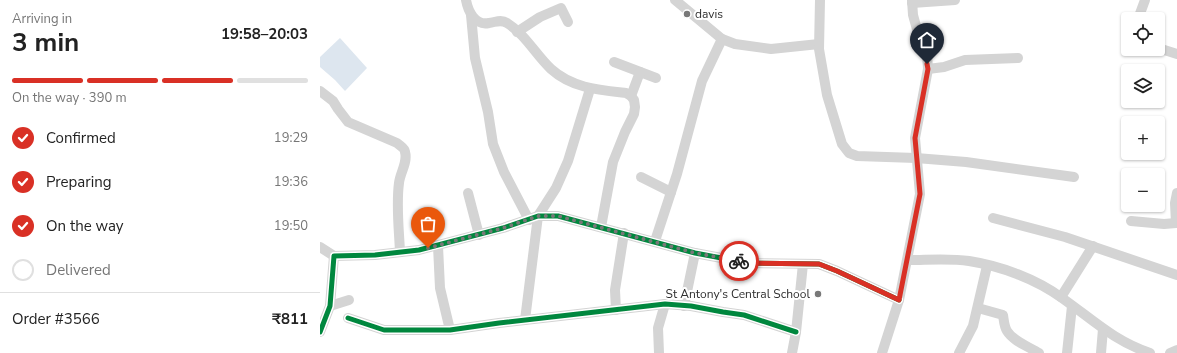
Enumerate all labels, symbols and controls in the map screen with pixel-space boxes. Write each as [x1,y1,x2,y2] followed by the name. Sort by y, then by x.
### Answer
[695,6,723,22] place label: davis
[682,9,692,19] marker: davis
[12,10,72,28] text: Arriving in
[1121,12,1165,212] map controls
[1121,12,1165,56] button: locate
[910,23,944,64] pin
[221,24,308,44] text: 19:58–20:03
[12,25,79,60] text: 3 min
[916,29,938,51] icon: home
[1121,64,1165,108] button: layers
[12,89,127,107] text: On the way · 390 m
[1121,116,1165,160] button: +
[12,127,34,149] icon: check
[46,128,116,148] text: Confirmed
[274,129,308,147] text: 19:29
[1121,168,1165,212] button: −
[12,171,34,193] icon: check
[46,172,111,192] text: Preparing
[274,173,308,191] text: 19:36
[411,207,445,248] pin
[417,213,439,235] icon: bag
[12,215,34,237] icon: check
[46,216,124,236] text: On the way
[274,217,308,235] text: 19:50
[719,241,759,281] courier
[728,250,750,272] icon: bike
[46,260,111,280] text: Delivered
[666,286,810,302] place label: St Antony's Central School
[813,289,823,299] marker: St Antony's Central School
[12,309,100,329] text: Order #3566
[272,309,308,329] text: ₹811

